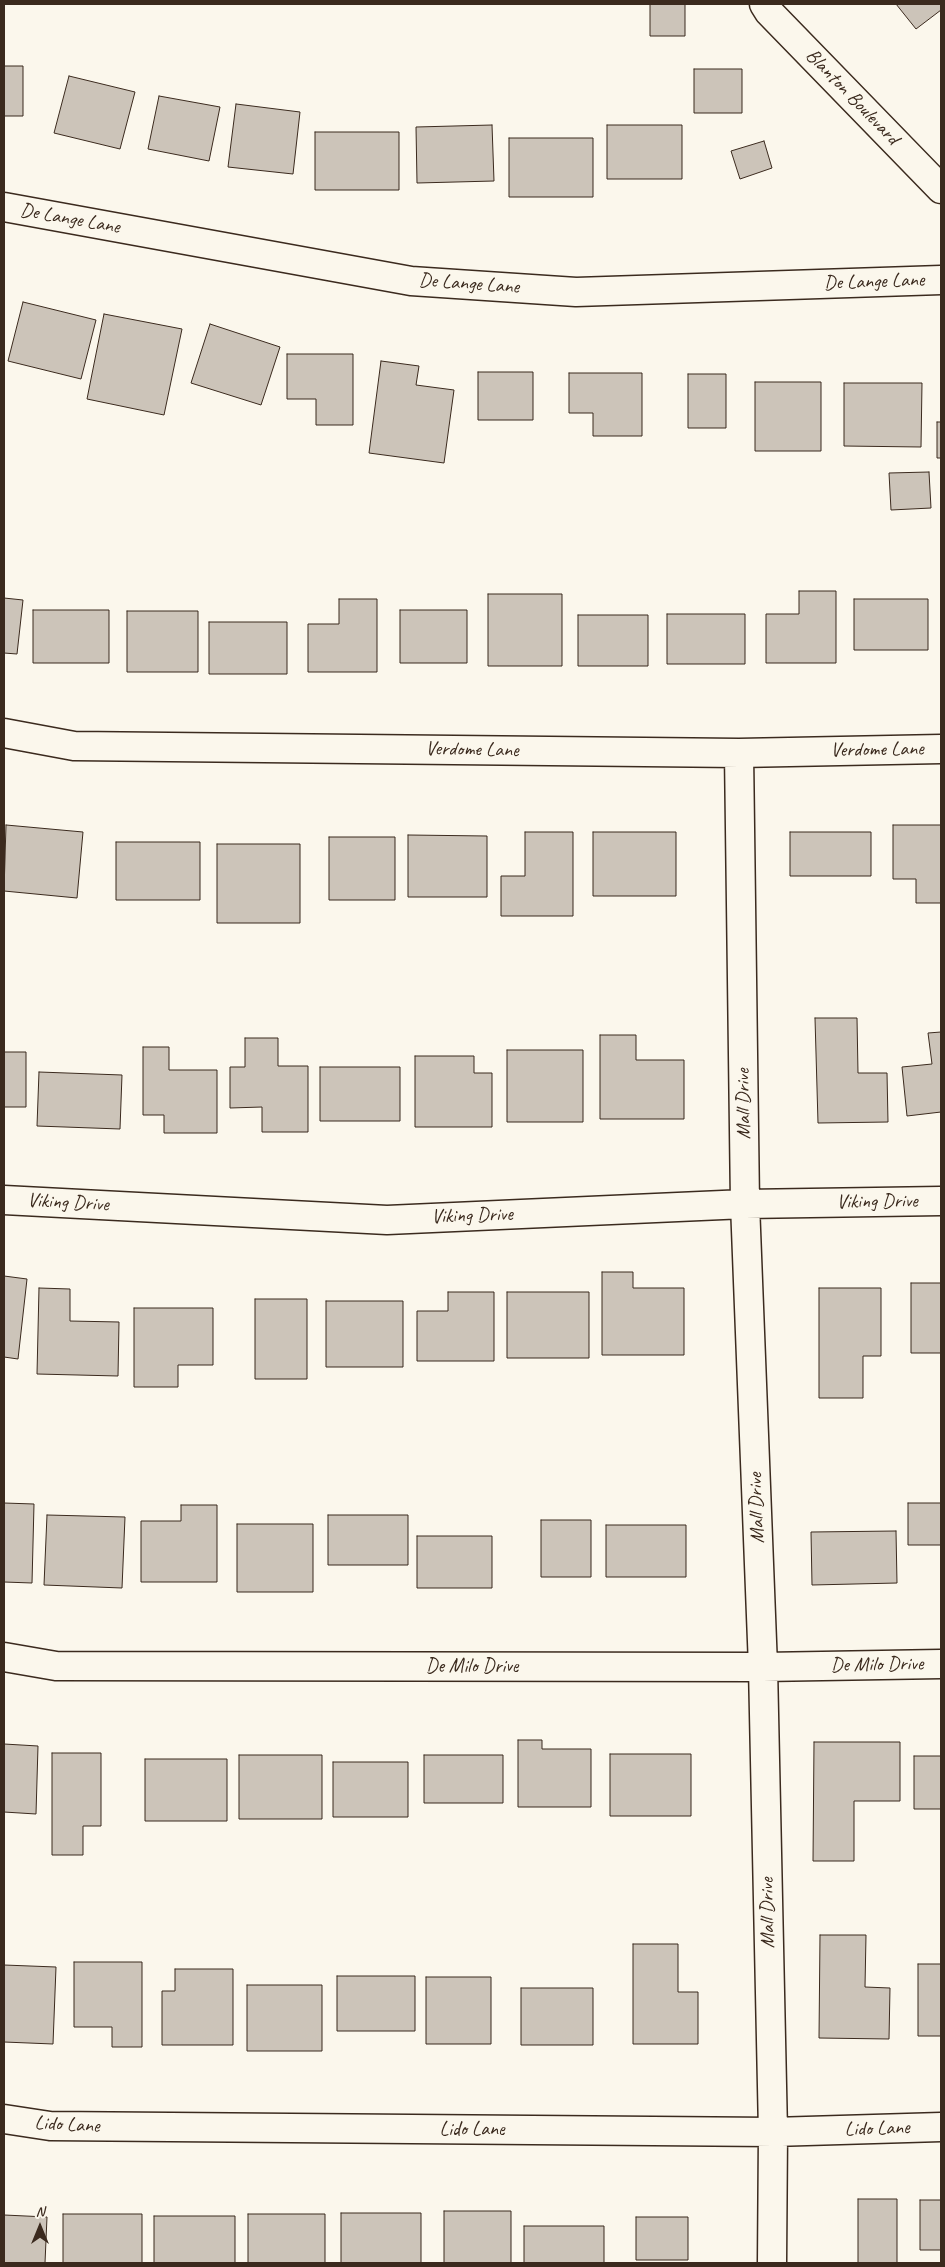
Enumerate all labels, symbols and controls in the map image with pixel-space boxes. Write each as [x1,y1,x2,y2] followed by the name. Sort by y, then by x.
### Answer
[800,44,904,150] street label: Blanton Boulevard
[18,198,122,240] street label: De Lange Lane
[823,268,925,296] street label: De Lange Lane
[418,269,520,299] street label: De Lange Lane
[425,737,519,763] street label: Verdome Lane
[830,737,924,763] street label: Verdome Lane
[731,1068,757,1140] street label: Mall Drive
[27,1189,109,1217] street label: Viking Drive
[836,1189,918,1215] street label: Viking Drive
[431,1203,513,1229] street label: Viking Drive
[744,1472,770,1544] street label: Mall Drive
[830,1652,924,1678] street label: De Milo Drive
[426,1655,518,1679] street label: De Milo Drive
[755,1877,781,1949] street label: Mall Drive
[34,2111,100,2139] street label: Lido Lane
[844,2116,910,2142] street label: Lido Lane
[440,2118,504,2142] street label: Lido Lane
[15,2202,65,2252] north arrow
[36,2203,44,2220] text: N

